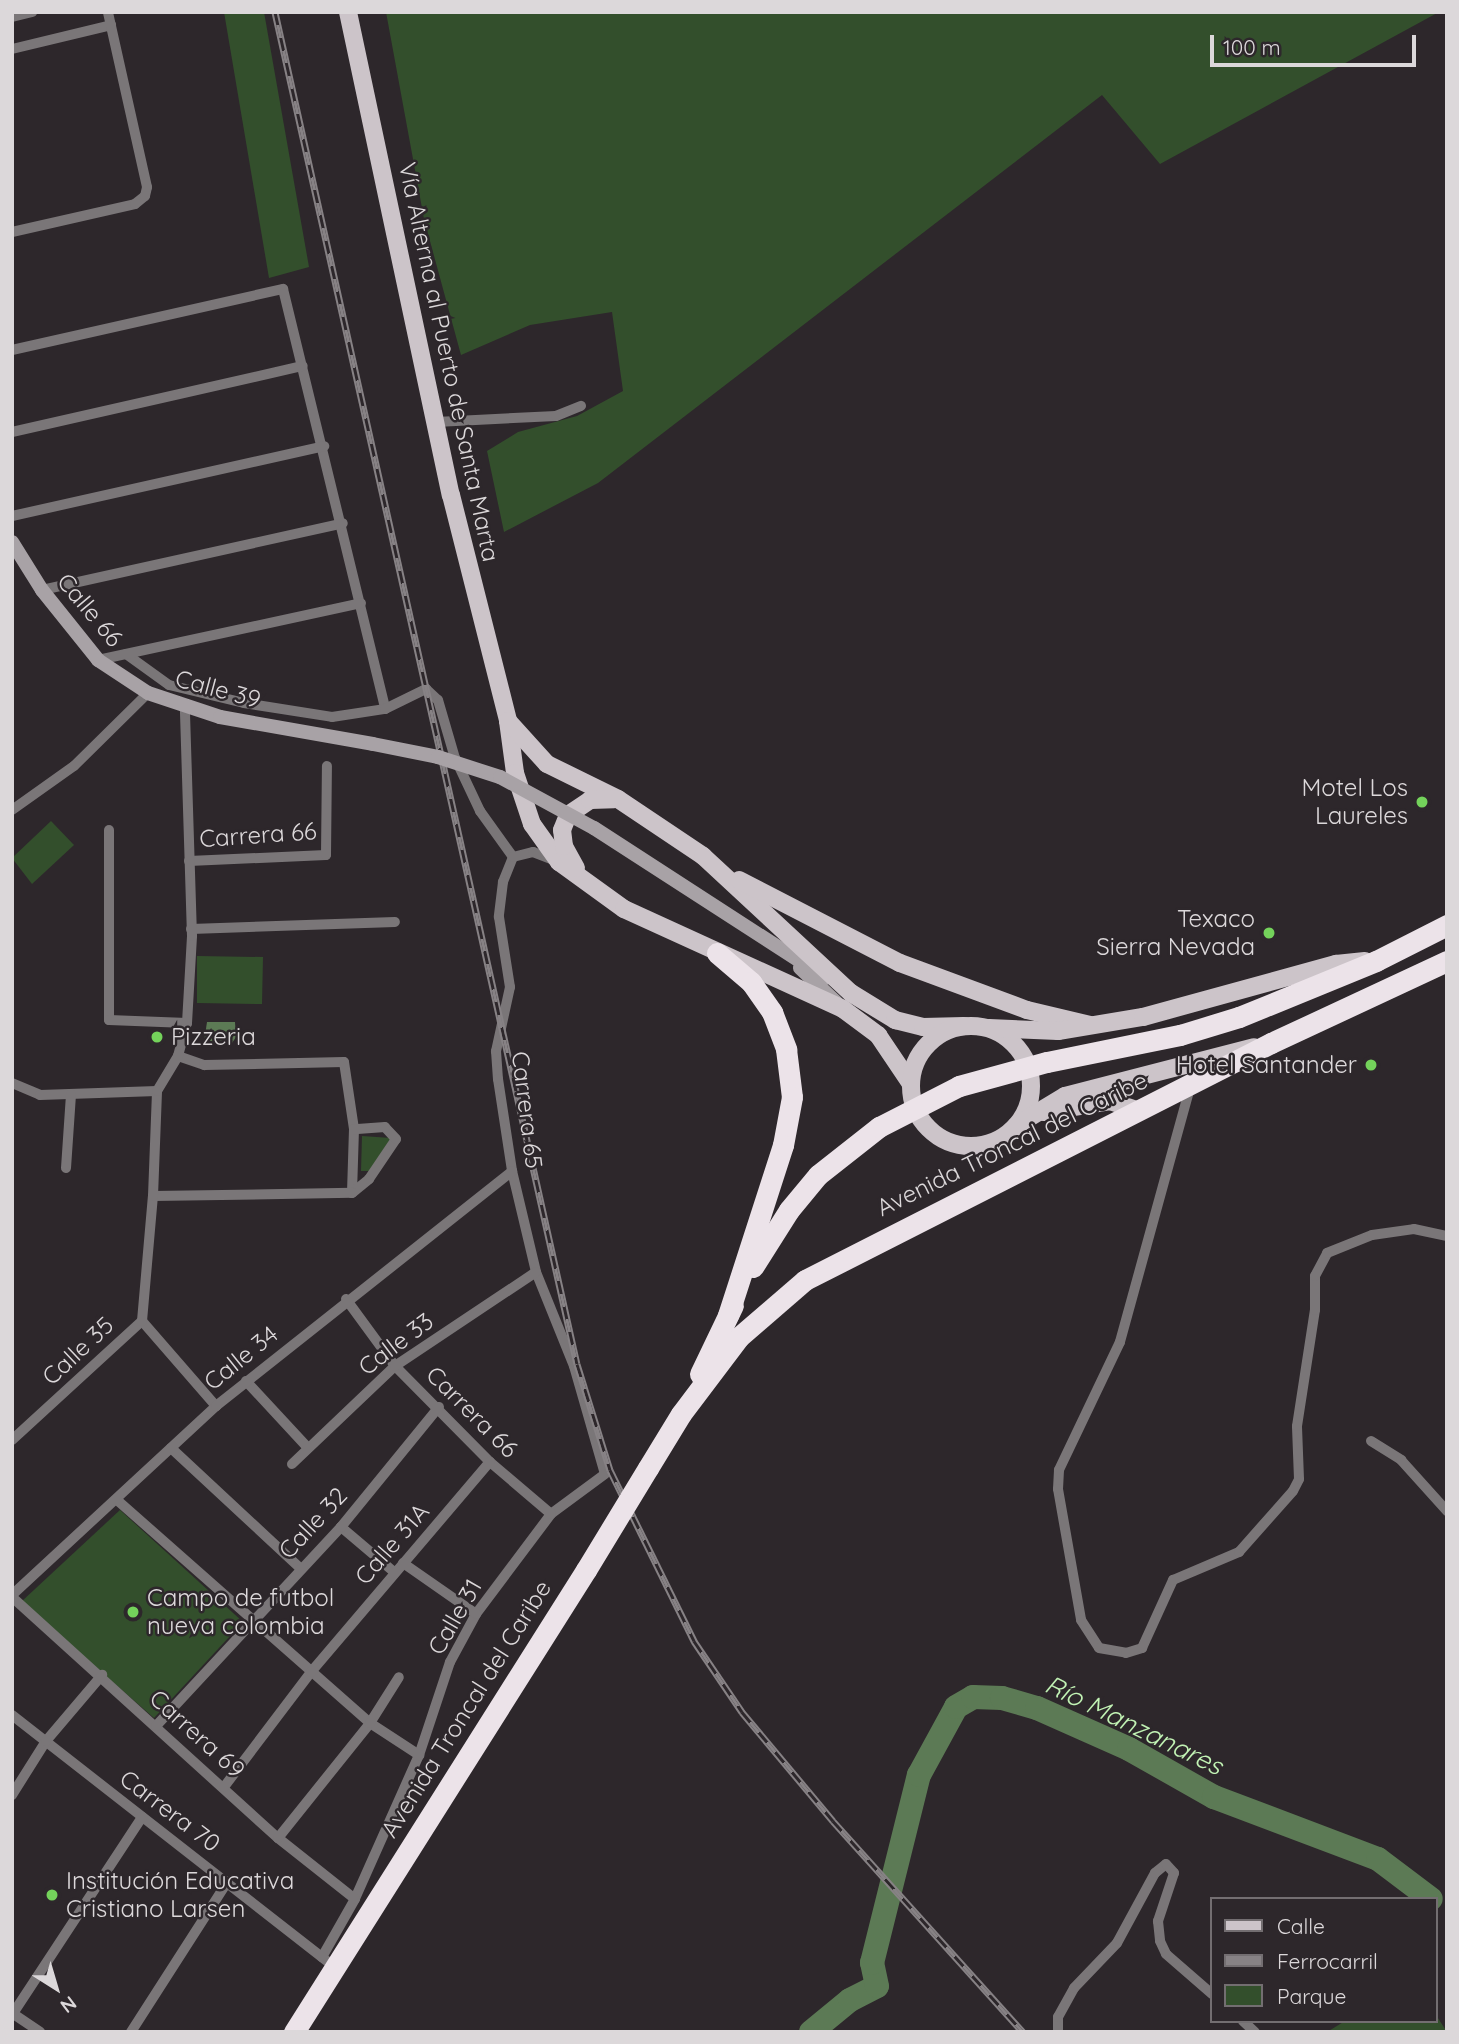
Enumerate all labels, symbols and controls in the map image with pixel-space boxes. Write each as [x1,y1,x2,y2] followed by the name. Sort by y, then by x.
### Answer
[1214,21,1420,65] scale bar
[1223,34,1281,60] text: 100 m
[393,160,505,564] street label: Vía Alterna al Puerto de Santa Marta
[51,567,129,653] street label: Calle 66
[172,664,264,714] street label: Calle 39
[1301,774,1408,830] place label: Motel Los Laureles
[1414,794,1430,810] marker: Motel Los Laureles
[198,817,318,853] street label: Carrera 66
[1096,905,1255,961] place label: Texaco Sierra Nevada
[1261,925,1277,941] marker: Texaco Sierra Nevada
[171,1023,256,1051] place label: Pizzeria
[149,1029,165,1045] marker: Pizzeria
[506,1050,548,1170] street label: Carrera 65
[1176,1051,1357,1079] place label: Hotel Santander
[1363,1057,1379,1073] marker: Hotel Santander
[872,1066,1152,1222] street label: Avenida Troncal del Caribe
[353,1307,439,1381] street label: Calle 33
[36,1311,120,1391] street label: Calle 35
[198,1320,284,1396] street label: Calle 34
[420,1360,524,1464] street label: Carrera 66
[273,1481,353,1565] street label: Calle 32
[349,1498,435,1590] street label: Calle 31A
[422,1574,488,1660] street label: Calle 31
[375,1575,557,1843] street label: Avenida Troncal del Caribe
[147,1584,334,1640] place label: Campo de futbol nueva colombia
[125,1604,141,1620] marker: Campo de futbol nueva colombia
[1040,1669,1228,1781] water label: Río Manzanares
[143,1684,251,1784] street label: Carrera 69
[114,1764,226,1858] street label: Carrera 70
[66,1867,294,1923] place label: Institución Educativa Cristiano Larsen
[44,1887,60,1903] marker: Institución Educativa Cristiano Larsen
[1210,1897,1438,2023] legend
[1277,1913,1325,1939] text: Calle
[1277,1948,1378,1974] text: Ferrocarril
[21,1953,91,2023] north arrow
[1277,1983,1346,2009] text: Parque
[56,1991,81,2019] text: N

